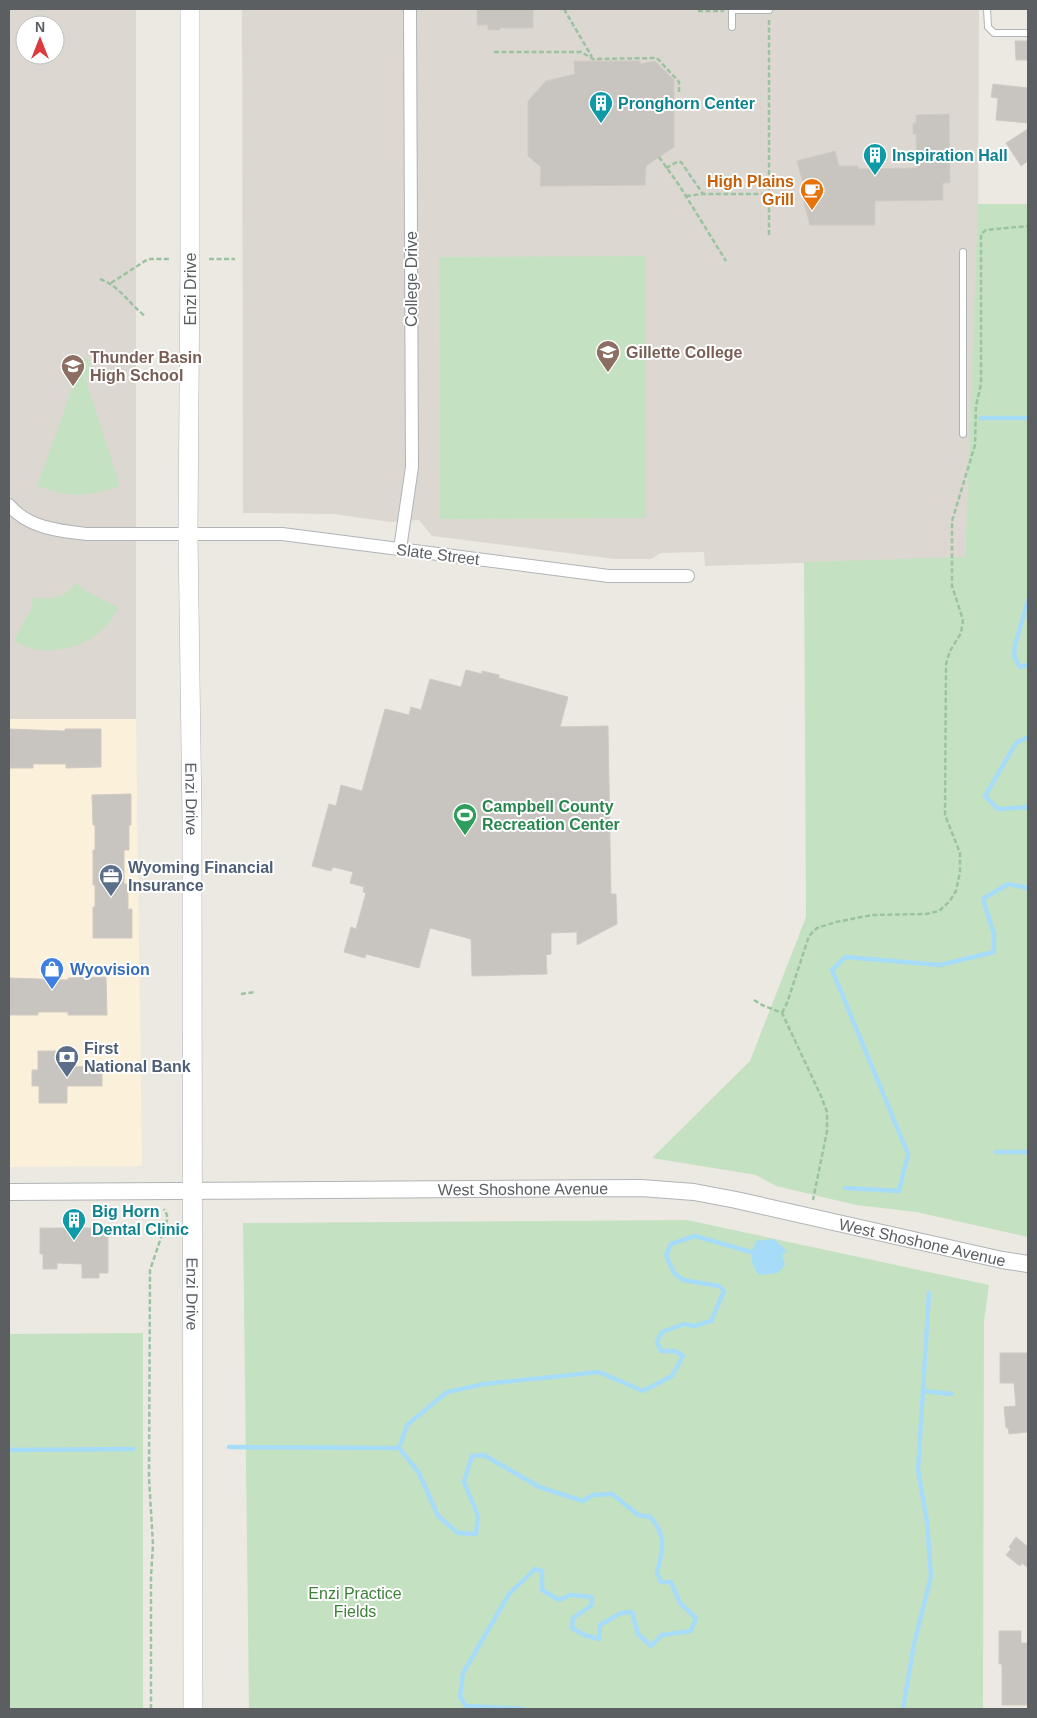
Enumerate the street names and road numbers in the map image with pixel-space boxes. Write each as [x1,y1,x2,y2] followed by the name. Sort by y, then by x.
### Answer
[403,231,420,327] street label: College Drive
[182,252,199,325] street label: Enzi Drive
[395,541,481,568] street label: Slate Street
[182,762,200,836] street label: Enzi Drive
[438,1180,608,1198] street label: West Shoshone Avenue
[837,1216,1007,1270] street label: West Shoshone Avenue
[183,1257,201,1331] street label: Enzi Drive

